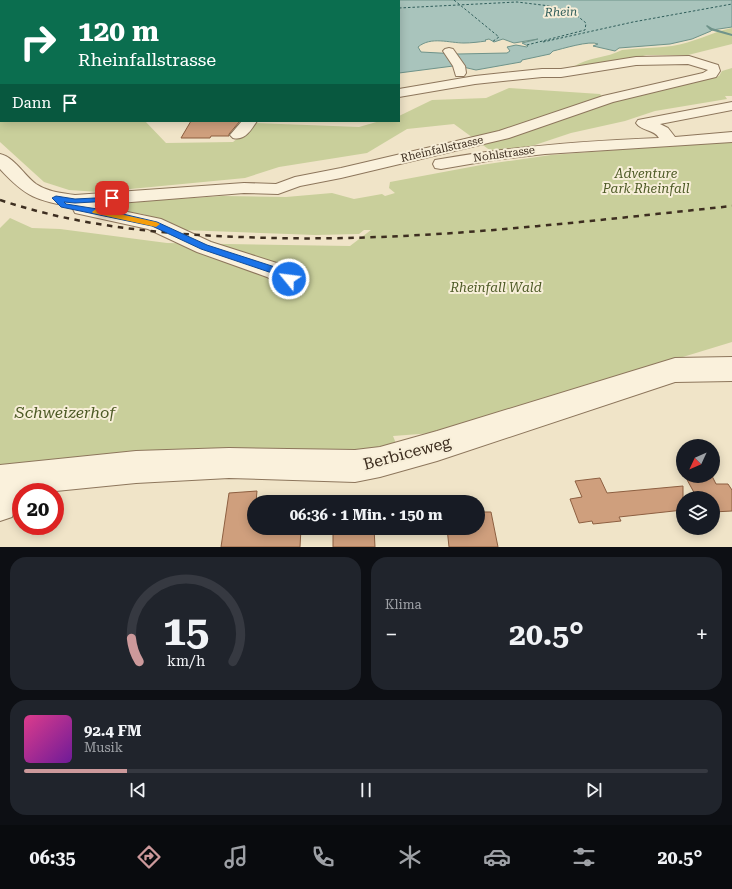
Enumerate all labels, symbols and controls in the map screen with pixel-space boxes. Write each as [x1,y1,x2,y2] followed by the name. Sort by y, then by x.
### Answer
[543,4,578,20] water label: Rhein
[78,15,159,48] text: 120 m
[12,16,64,68] icon: right
[78,49,216,70] text: Rheinfallstrasse
[59,92,81,114] icon: arrive
[12,94,51,112] text: Dann
[399,133,485,165] street label: Rheinfallstrasse
[472,143,536,165] street label: Nohlstrasse
[601,166,690,196] park label: Adventure Park Rheinfall
[95,181,129,215] pin
[101,187,123,209] icon: arrive
[268,258,310,300] position arrow
[449,280,542,295] park label: Rheinfall Wald
[14,403,117,422] park label: Schweizerhof
[361,432,454,474] street label: Berbiceweg
[676,439,720,483] north arrow
[676,439,720,535] map controls
[12,483,64,535] speed limit sign: 20
[676,491,720,535] button: layers
[290,506,442,524] text: 06:36 · 1 Min. · 150 m
[385,597,422,612] text: Klima
[162,605,209,654] text: 15
[509,617,584,652] text: 20.5°
[385,622,397,647] text: −
[696,622,708,647] text: +
[166,652,205,668] text: km/h
[84,722,141,740] text: 92.4 FM
[84,740,123,755] text: Musik
[127,779,149,801] icon: previous
[355,779,377,801] icon: pause
[583,779,605,801] icon: next
[135,843,163,871] icon: directions
[222,843,250,871] icon: music
[309,843,337,871] icon: phone
[396,843,424,871] icon: climate
[483,843,511,871] icon: car
[570,843,598,871] icon: filters
[30,847,76,868] text: 06:35
[658,847,702,868] text: 20.5°

